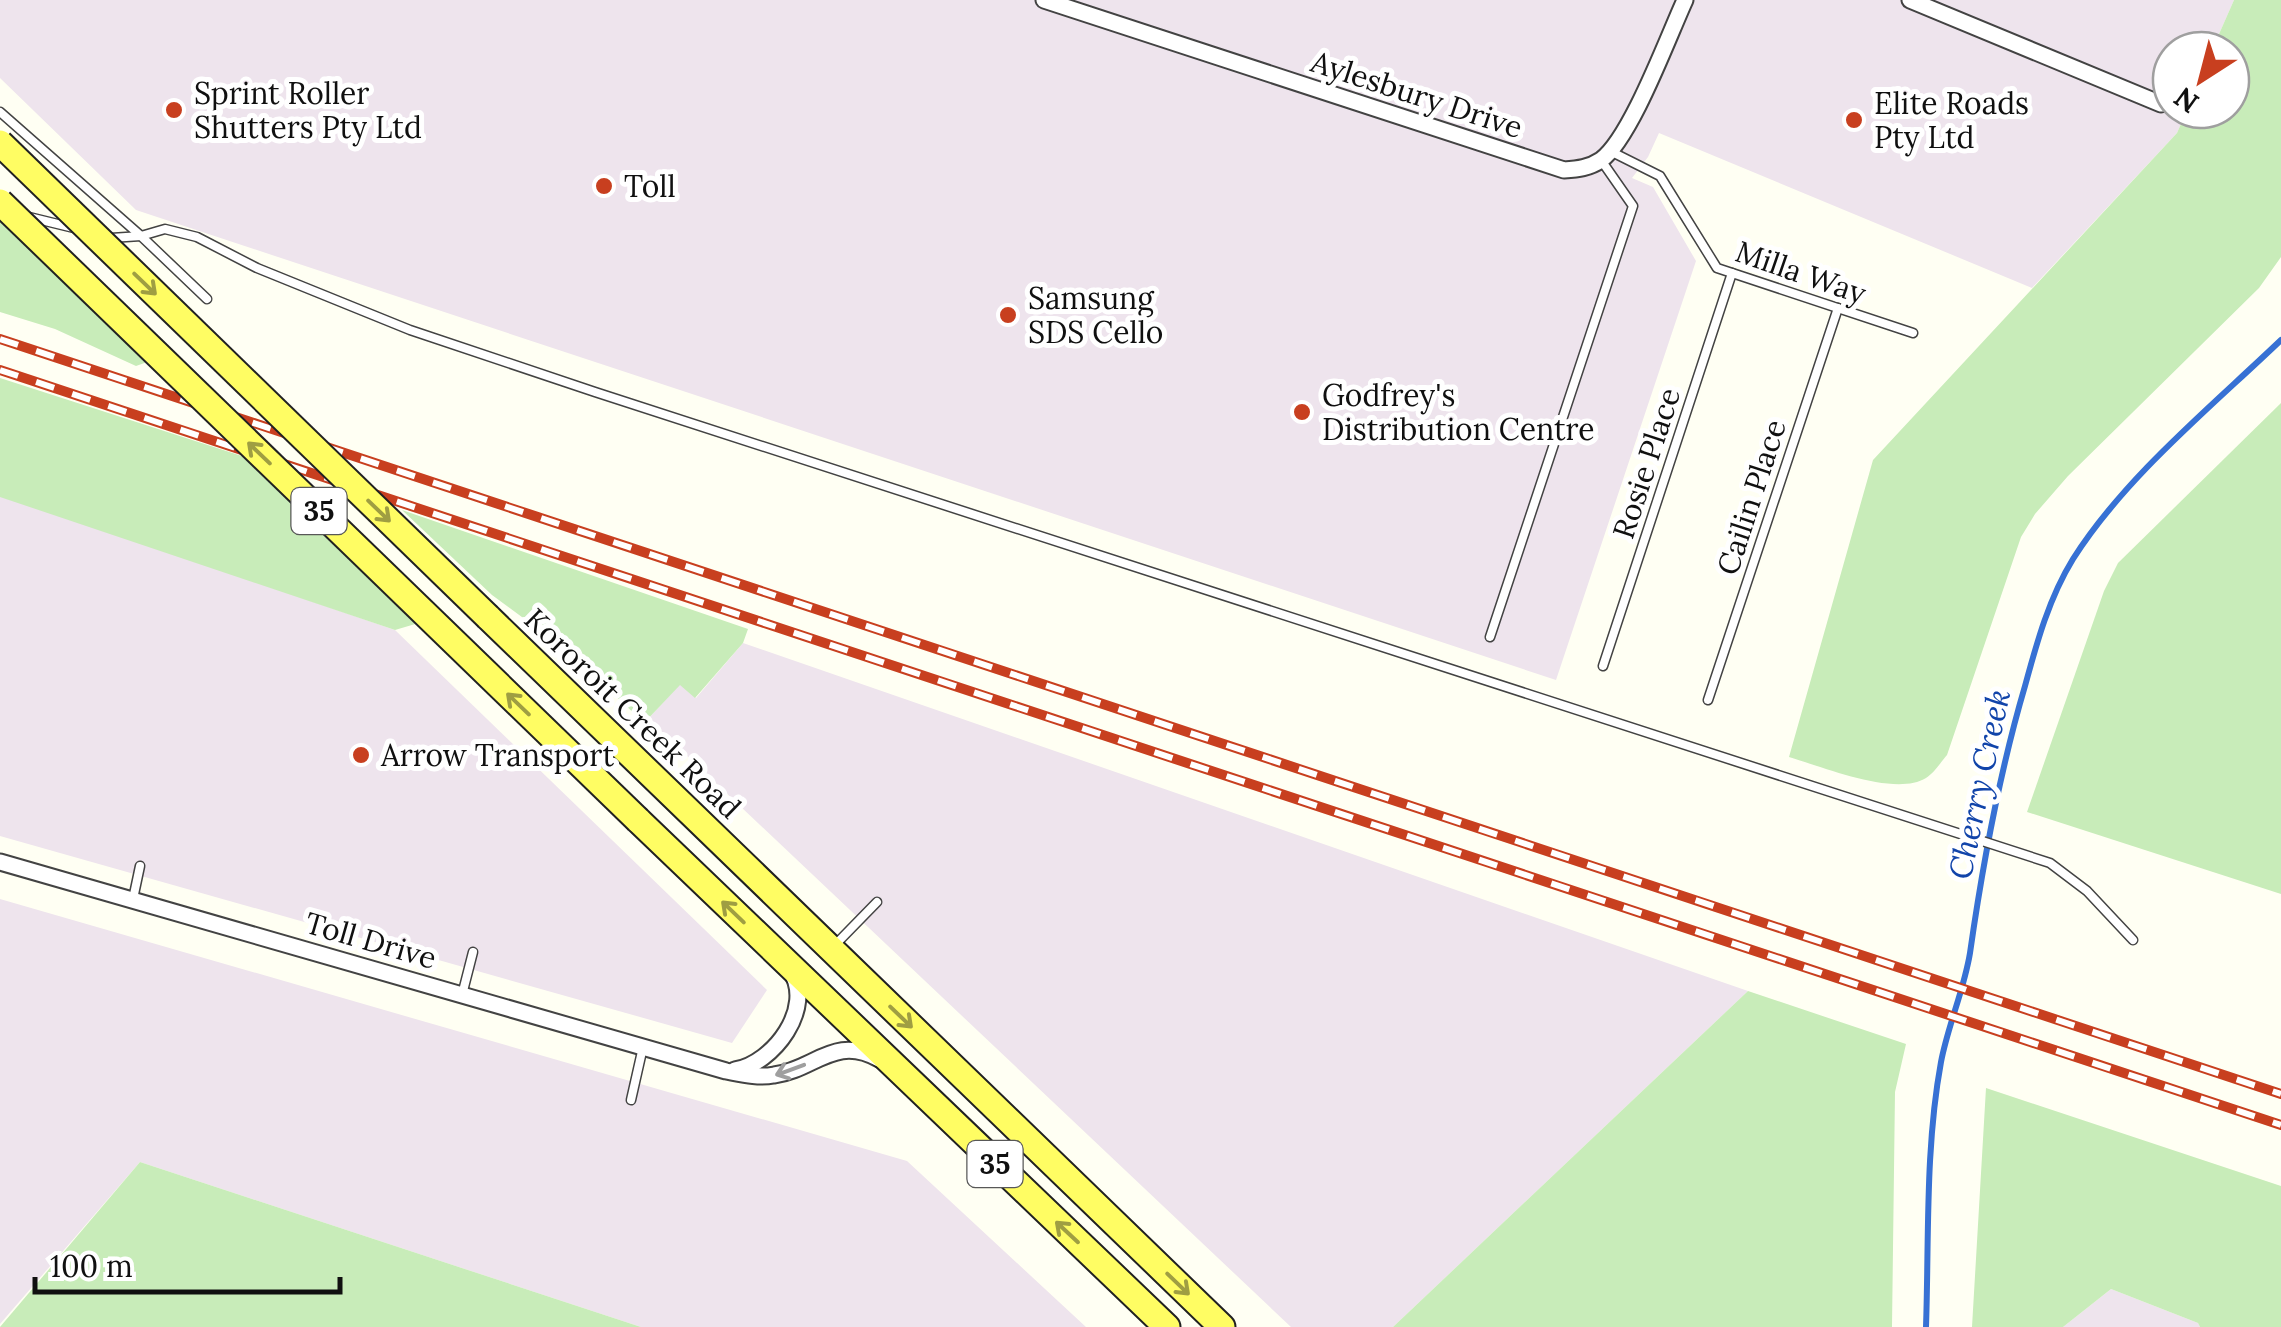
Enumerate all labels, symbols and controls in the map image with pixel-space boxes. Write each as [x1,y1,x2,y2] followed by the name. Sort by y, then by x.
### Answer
[2151,30,2251,130] north arrow
[1305,42,1527,147] street label: Aylesbury Drive
[194,74,422,147] place label: Sprint Roller Shutters Pty Ltd
[2167,79,2206,121] text: N
[1874,84,2029,157] place label: Elite Roads Pty Ltd
[163,99,185,121] marker: Sprint Roller Shutters Pty Ltd
[1843,109,1865,131] marker: Elite Roads Pty Ltd
[624,167,676,205] place label: Toll
[593,175,615,197] marker: Toll
[1730,232,1871,313] street label: Milla Way
[133,272,157,296] one-way arrow
[1028,279,1163,351] place label: Samsung SDS Cello
[997,304,1019,326] marker: Samsung SDS Cello
[1322,376,1595,448] place label: Godfrey's Distribution Centre
[1604,383,1688,543] street label: Rosie Place
[1291,401,1313,423] marker: Godfrey's Distribution Centre
[1708,414,1794,580] street label: Cailin Place
[248,441,272,465] one-way arrow
[292,488,346,534] road number: 35
[366,499,390,523] one-way arrow
[517,600,749,826] street label: Kororoit Creek Road
[1939,685,2019,883] water label: Cherry Creek
[506,692,530,716] one-way arrow
[380,736,614,774] place label: Arrow Transport
[350,744,372,766] marker: Arrow Transport
[722,901,746,925] one-way arrow
[301,903,441,977] street label: Toll Drive
[888,1005,913,1028] one-way arrow
[775,1062,806,1080] one-way arrow
[968,1141,1022,1187] road number: 35
[1056,1220,1080,1244] one-way arrow
[35,1232,340,1294] scale bar
[50,1247,133,1285] text: 100 m
[1166,1272,1190,1296] one-way arrow

